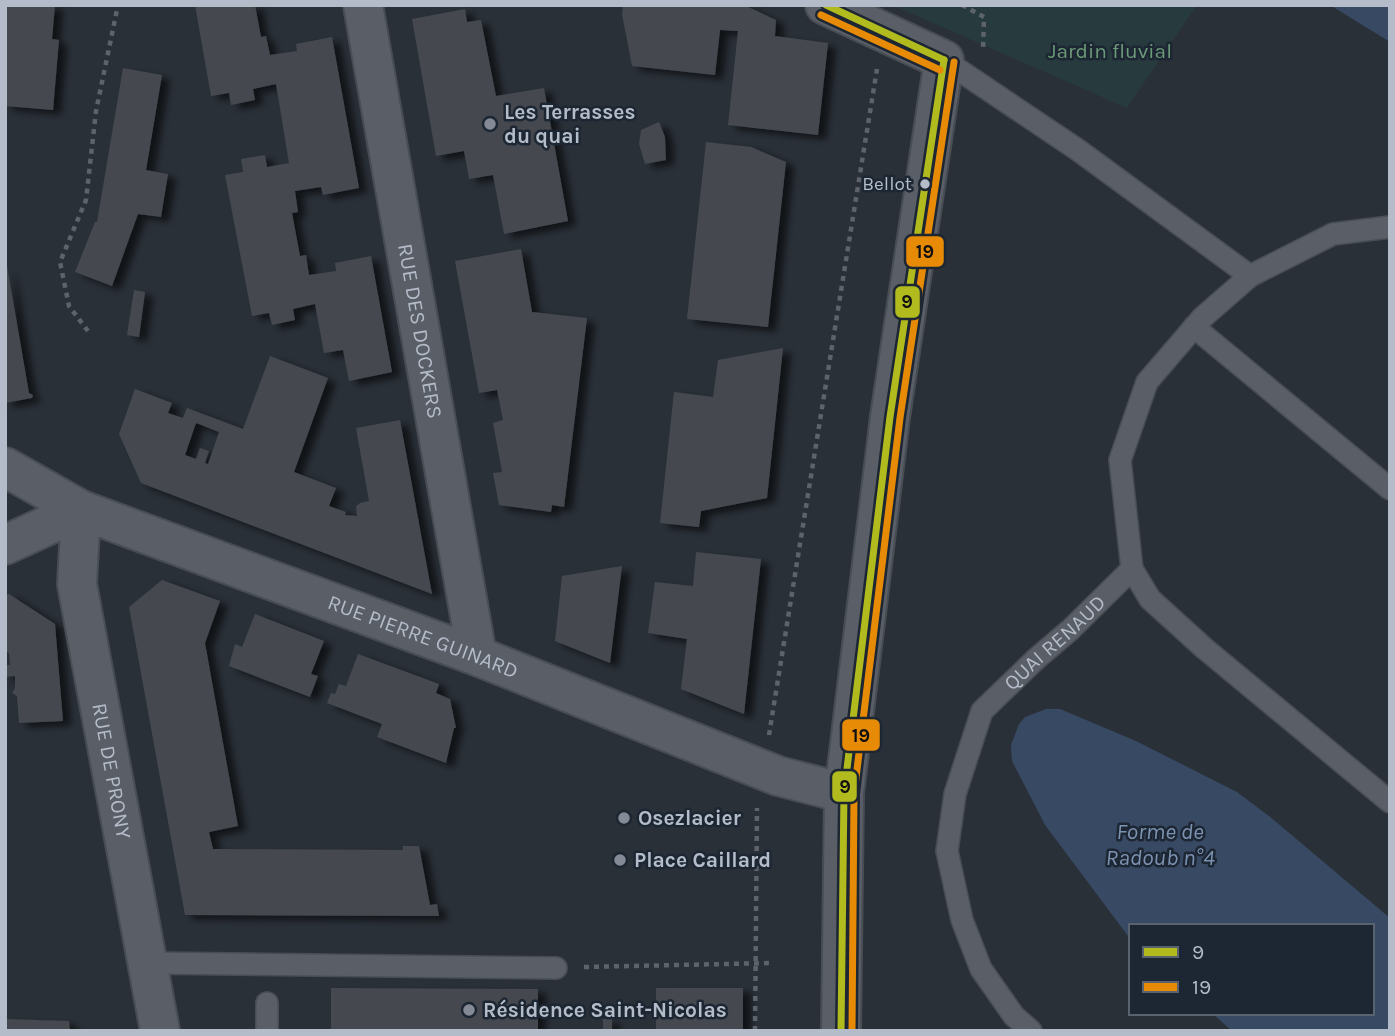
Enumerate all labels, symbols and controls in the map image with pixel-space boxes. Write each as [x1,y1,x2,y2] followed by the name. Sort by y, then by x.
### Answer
[1048,39,1172,63] park label: Jardin fluvial
[504,100,636,149] place label: Les Terrasses du quai
[482,116,498,132] marker: Les Terrasses du quai
[862,173,912,195] place label: Bellot
[918,177,932,191] marker: Bellot
[905,235,945,268] line badge: 19
[916,241,934,263] text: 19
[393,242,447,420] street label: RUE DES DOCKERS
[894,285,921,319] line badge: 9
[901,291,913,313] text: 9
[324,590,522,683] street label: RUE PIERRE GUINARD
[999,590,1110,695] street label: QUAI RENAUD
[87,701,136,842] street label: RUE DE PRONY
[841,718,881,752] line badge: 19
[852,725,870,747] text: 19
[831,770,858,803] line badge: 9
[839,776,851,798] text: 9
[638,806,742,830] place label: Osezlacier
[616,810,632,826] marker: Osezlacier
[1105,818,1215,871] water label: Forme de Radoub n°4
[634,848,771,872] place label: Place Caillard
[612,852,628,868] marker: Place Caillard
[1129,924,1374,1015] legend
[1192,940,1204,964] text: 9
[1192,975,1211,999] text: 19
[483,998,727,1022] place label: Résidence Saint-Nicolas
[461,1002,477,1018] marker: Résidence Saint-Nicolas

